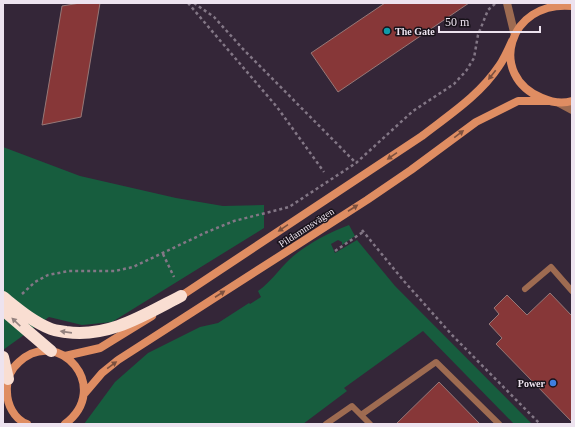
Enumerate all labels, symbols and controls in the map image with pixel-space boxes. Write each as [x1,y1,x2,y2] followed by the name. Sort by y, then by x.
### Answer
[439,8,540,34] scale bar
[445,15,470,29] text: 50 m
[382,26,392,36] marker: The Gate
[395,26,435,37] place label: The Gate
[488,70,497,81] one-way arrow
[454,130,465,138] one-way arrow
[387,152,397,160] one-way arrow
[276,205,336,249] street label: Pildammsvägen
[347,205,359,212] one-way arrow
[278,224,289,232] one-way arrow
[215,290,226,298] one-way arrow
[11,317,21,327] one-way arrow
[60,329,72,335] one-way arrow
[106,361,117,369] one-way arrow
[518,378,546,389] place label: Power
[548,378,558,388] marker: Power

